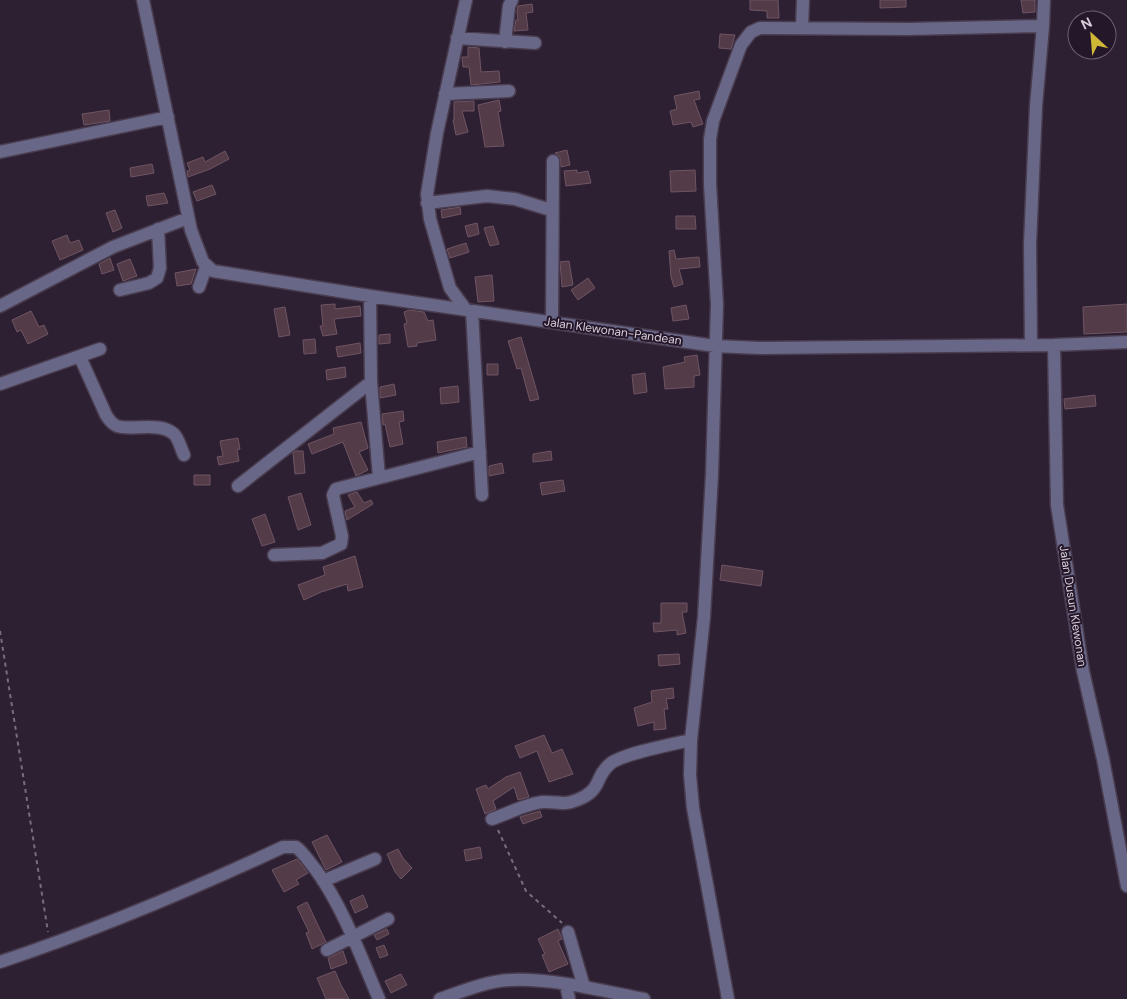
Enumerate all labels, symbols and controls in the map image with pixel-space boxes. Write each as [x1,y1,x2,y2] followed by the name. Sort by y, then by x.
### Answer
[1067,10,1117,60] north arrow
[1078,13,1095,34] text: N
[543,313,683,349] street label: Jalan Klewonan-Pandean
[1056,544,1091,668] street label: Jalan Dusun Klewonan

